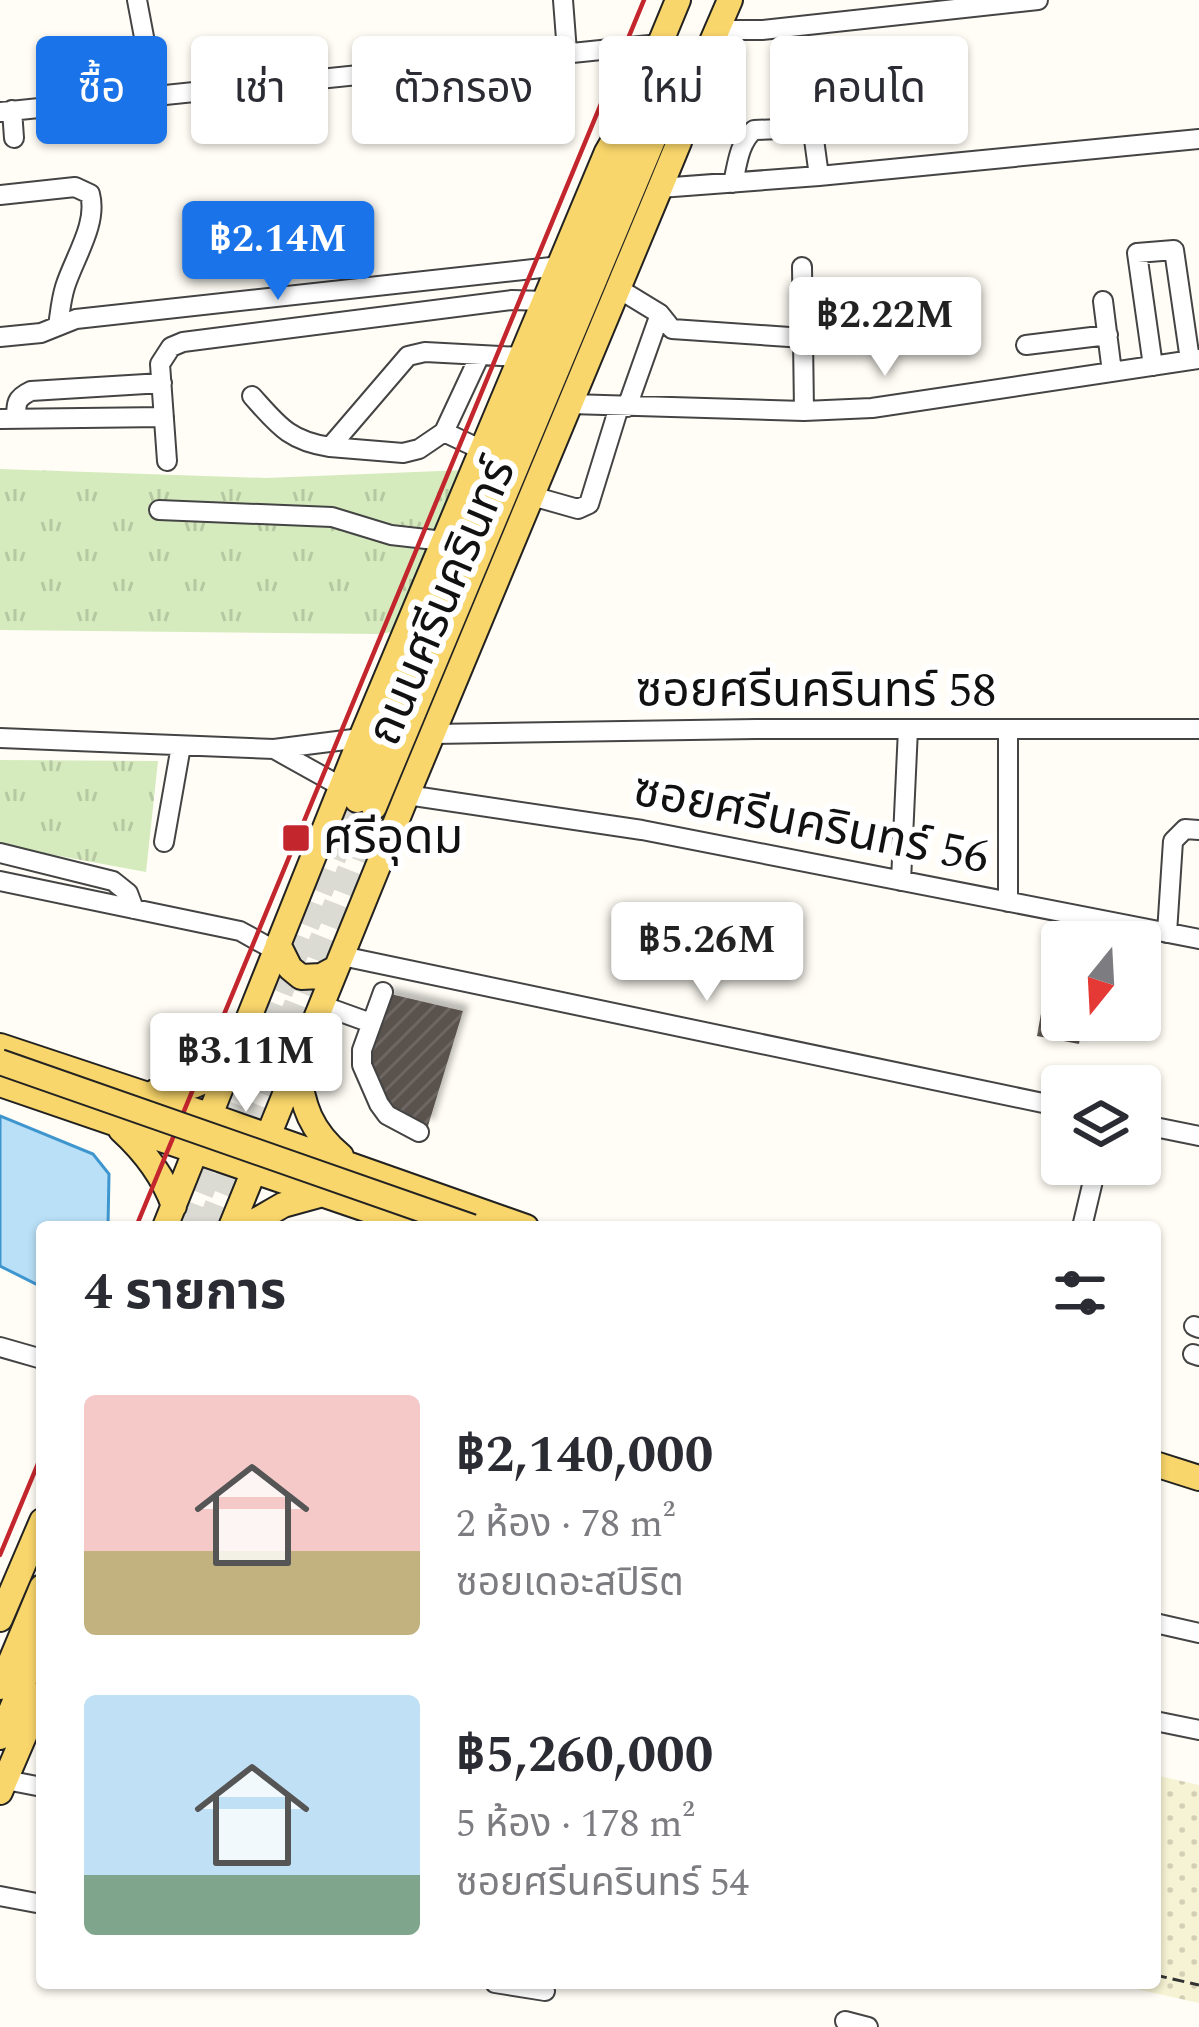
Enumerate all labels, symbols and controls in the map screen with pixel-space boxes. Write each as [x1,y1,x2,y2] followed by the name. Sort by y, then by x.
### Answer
[36,36,167,144] chip: ซื้อ
[191,36,328,144] chip: เช่า
[352,36,575,144] chip: ตัวกรอง
[599,36,746,144] chip: ใหม่
[770,36,968,144] chip: คอนโด
[180,201,376,303] pin: ฿2.14M
[209,210,347,269] text: ฿2.14M
[787,277,983,379] pin: ฿2.22M
[816,286,954,345] text: ฿2.22M
[349,446,536,757] street label: ถนนศรีนครินทร์
[636,655,996,728] street label: ซอยศรีนครินทร์ 58
[627,754,995,894] street label: ซอยศรีนครินทร์ 56
[323,802,463,875] place label: ศรีอุดม
[280,822,312,854] marker: ศรีอุดม
[609,902,805,1004] pin: ฿5.26M
[638,911,776,970] text: ฿5.26M
[1041,921,1161,1041] north arrow
[1041,921,1161,1185] map controls
[148,1013,344,1115] pin: ฿3.11M
[177,1022,315,1081] text: ฿3.11M
[1041,1065,1161,1185] button: layers
[84,1254,286,1332] text: 4 รายการ
[1047,1260,1113,1326] icon: filters
[456,1417,713,1495] text: ฿2,140,000
[180,1443,324,1587] icon: home
[456,1495,675,1554] text: 2 ห้อง · 78 m²
[456,1554,684,1613] text: ซอยเดอะสปิริต
[456,1717,713,1795] text: ฿5,260,000
[180,1743,324,1887] icon: home
[456,1795,695,1854] text: 5 ห้อง · 178 m²
[456,1854,749,1913] text: ซอยศรีนครินทร์ 54

